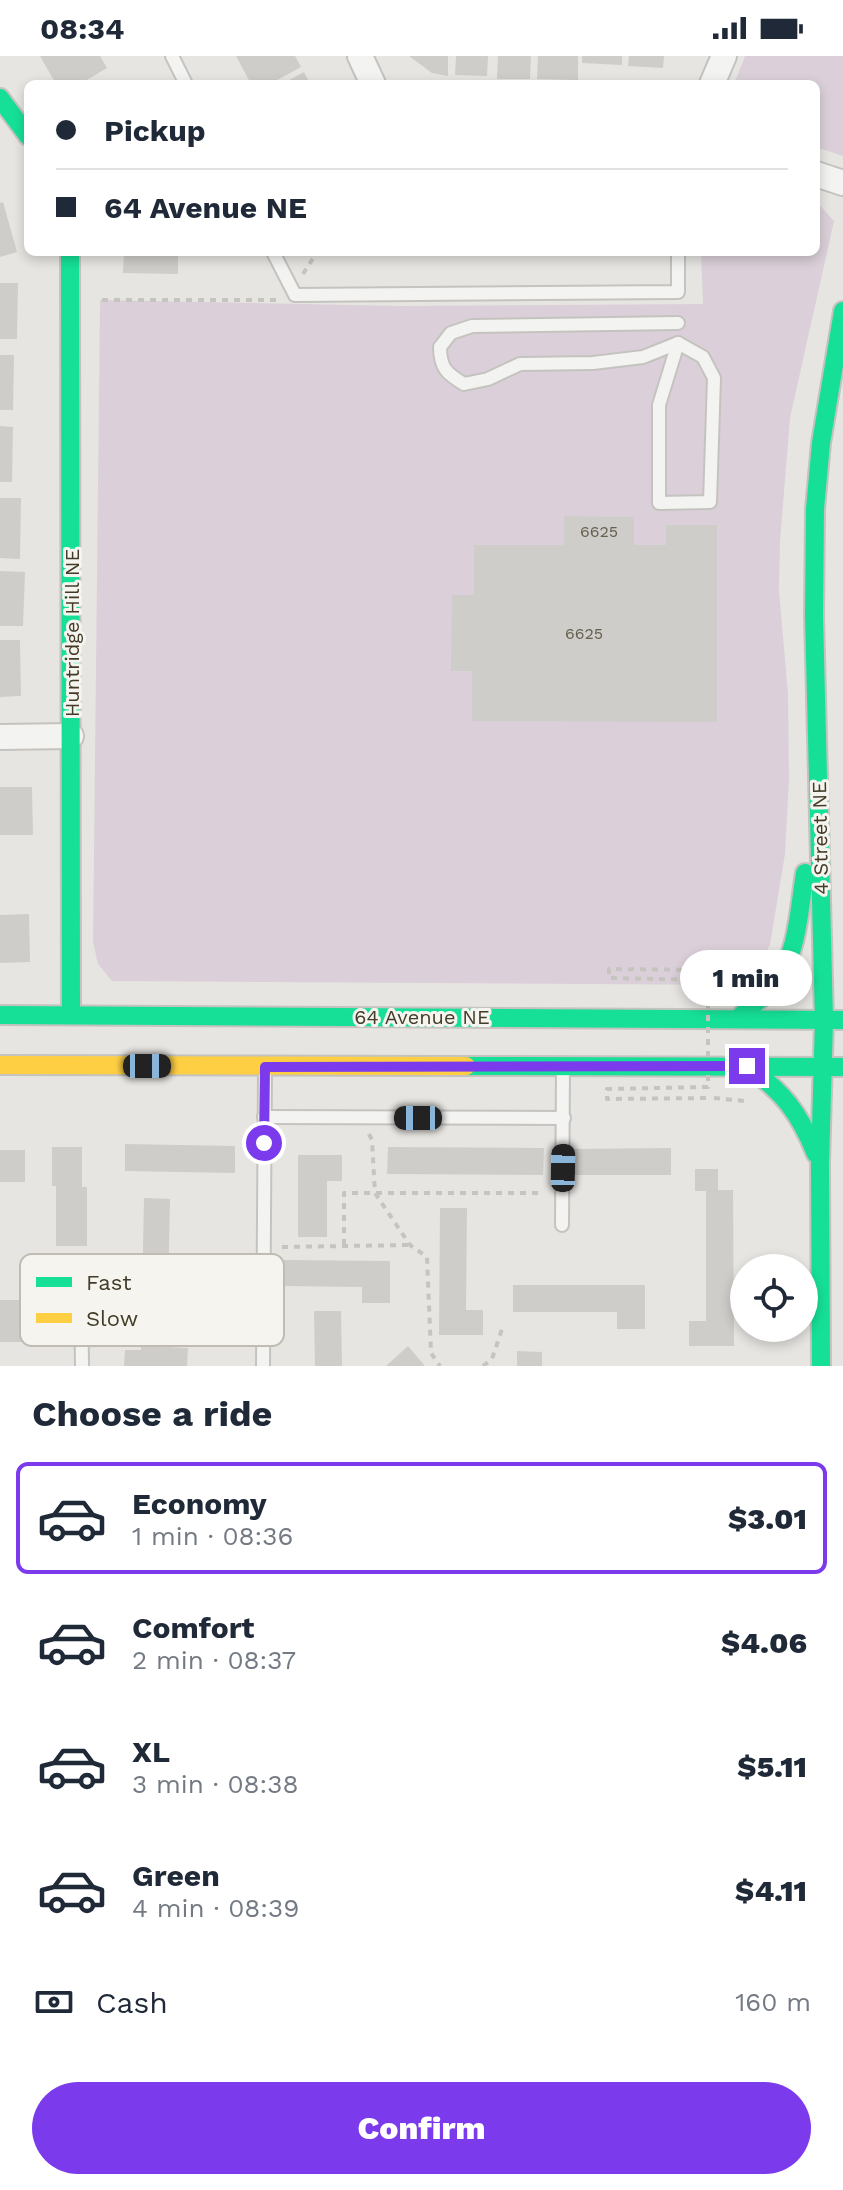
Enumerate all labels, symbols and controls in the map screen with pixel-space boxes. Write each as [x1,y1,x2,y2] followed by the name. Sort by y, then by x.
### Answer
[40,11,124,46] text: 08:34
[104,113,206,148] text: Pickup
[104,190,307,225] text: 64 Avenue NE
[580,522,618,541] house number: 6625
[60,549,84,717] street label: Huntridge Hill NE
[565,624,603,643] house number: 6625
[807,781,833,895] street label: 4 Street NE
[681,950,813,1006] callout: 1 min
[713,963,779,993] text: 1 min
[354,1005,490,1029] street label: 64 Avenue NE
[729,1048,765,1084] route end
[123,1054,171,1078] car
[394,1106,442,1130] car
[246,1125,282,1161] route start
[551,1144,575,1192] car
[20,1254,284,1346] legend
[730,1254,818,1342] map controls
[730,1254,818,1342] button: locate
[86,1270,132,1295] text: Fast
[86,1306,138,1331] text: Slow
[32,1393,272,1435] text: Choose a ride
[36,1482,108,1554] icon: car
[132,1486,267,1521] text: Economy
[728,1501,807,1536] text: $3.01
[132,1521,293,1551] text: 1 min · 08:36
[36,1606,108,1678] icon: car
[132,1610,254,1645] text: Comfort
[721,1625,807,1660] text: $4.06
[132,1645,296,1675] text: 2 min · 08:37
[36,1730,108,1802] icon: car
[132,1734,170,1769] text: XL
[737,1749,807,1784] text: $5.11
[132,1769,298,1799] text: 3 min · 08:38
[36,1854,108,1926] icon: car
[132,1858,220,1893] text: Green
[735,1873,807,1908] text: $4.11
[132,1893,299,1923] text: 4 min · 08:39
[32,1980,76,2024] icon: cash
[96,1985,168,2020] text: Cash
[735,1987,811,2017] text: 160 m
[32,2082,811,2174] button: Confirm

